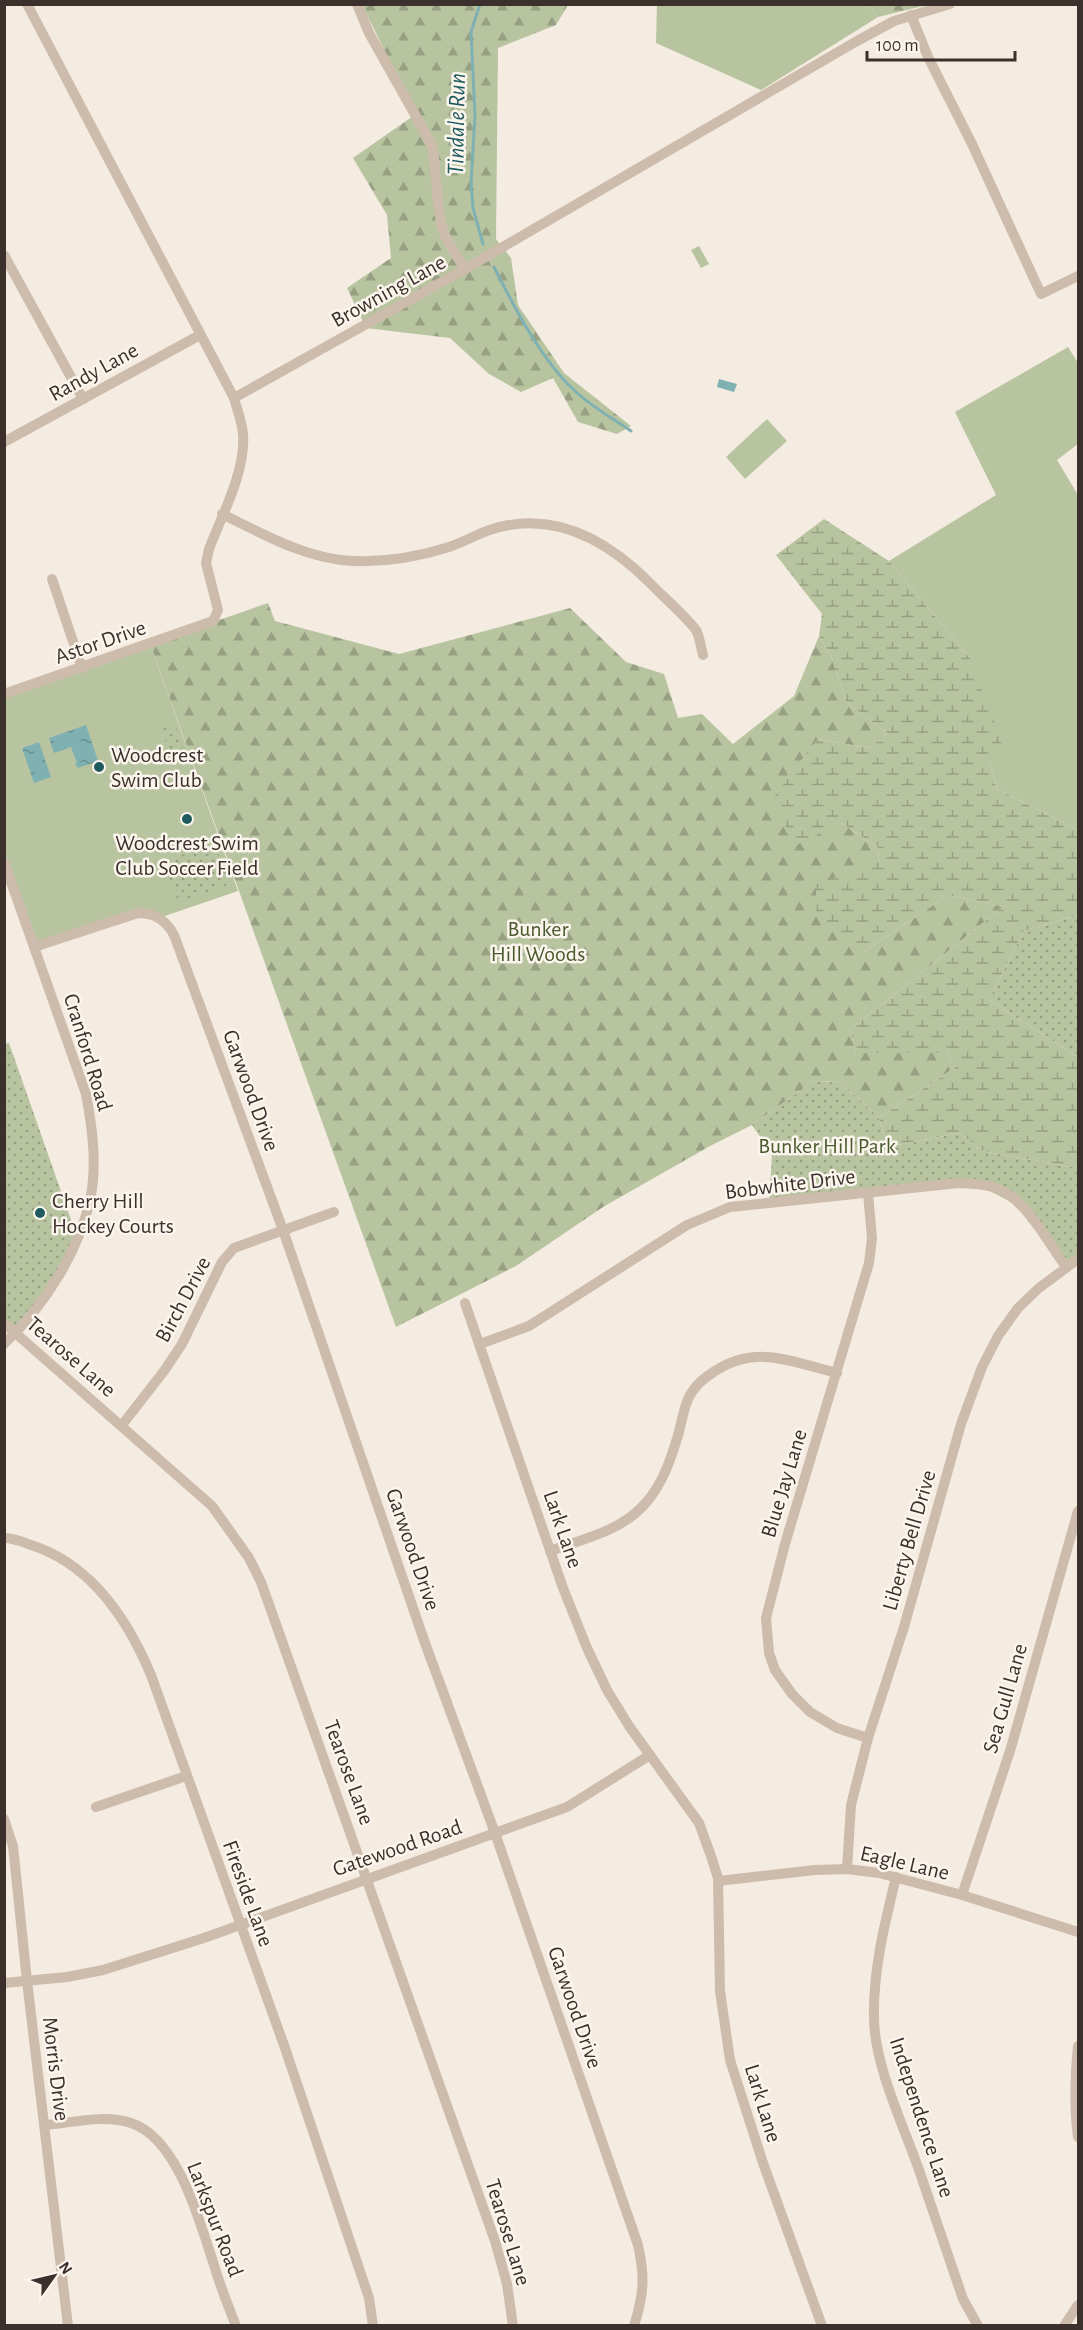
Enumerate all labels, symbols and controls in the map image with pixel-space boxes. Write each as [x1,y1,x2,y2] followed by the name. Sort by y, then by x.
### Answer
[867,24,1016,62] scale bar
[876,37,919,55] text: 100 m
[444,73,470,175] water label: Tindale Run
[328,250,449,331] street label: Browning Lane
[45,338,142,405] street label: Randy Lane
[52,616,149,668] street label: Astor Drive
[111,744,203,791] place label: Woodcrest Swim Club
[92,760,106,774] marker: Woodcrest Swim Club
[180,812,194,826] marker: Woodcrest Swim Club Soccer Field
[115,832,259,879] place label: Woodcrest Swim Club Soccer Field
[491,918,585,965] park label: Bunker Hill Woods
[60,991,116,1114] street label: Cranford Road
[219,1027,283,1154] street label: Garwood Drive
[758,1135,896,1157] park label: Bunker Hill Park
[724,1165,857,1203] street label: Bobwhite Drive
[52,1190,174,1237] place label: Cherry Hill Hockey Courts
[33,1206,47,1220] marker: Cherry Hill Hockey Courts
[151,1253,215,1346] street label: Birch Drive
[23,1312,120,1401] street label: Tearose Lane
[757,1426,811,1540] street label: Blue Jay Lane
[878,1468,940,1613] street label: Liberty Bell Drive
[382,1486,444,1613] street label: Garwood Drive
[540,1488,587,1571] street label: Lark Lane
[979,1641,1031,1756] street label: Sea Gull Lane
[320,1717,378,1828] street label: Tearose Lane
[330,1816,465,1880] street label: Gatewood Road
[219,1837,277,1949] street label: Fireside Lane
[858,1842,952,1884] street label: Eagle Lane
[544,1944,606,2071] street label: Garwood Drive
[39,2016,73,2122] street label: Morris Drive
[886,2035,958,2200] street label: Independence Lane
[741,2062,785,2145] street label: Lark Lane
[183,2159,247,2280] street label: Larkspur Road
[481,2177,535,2288] street label: Tearose Lane
[24,2246,84,2306] north arrow
[56,2259,75,2277] text: N

